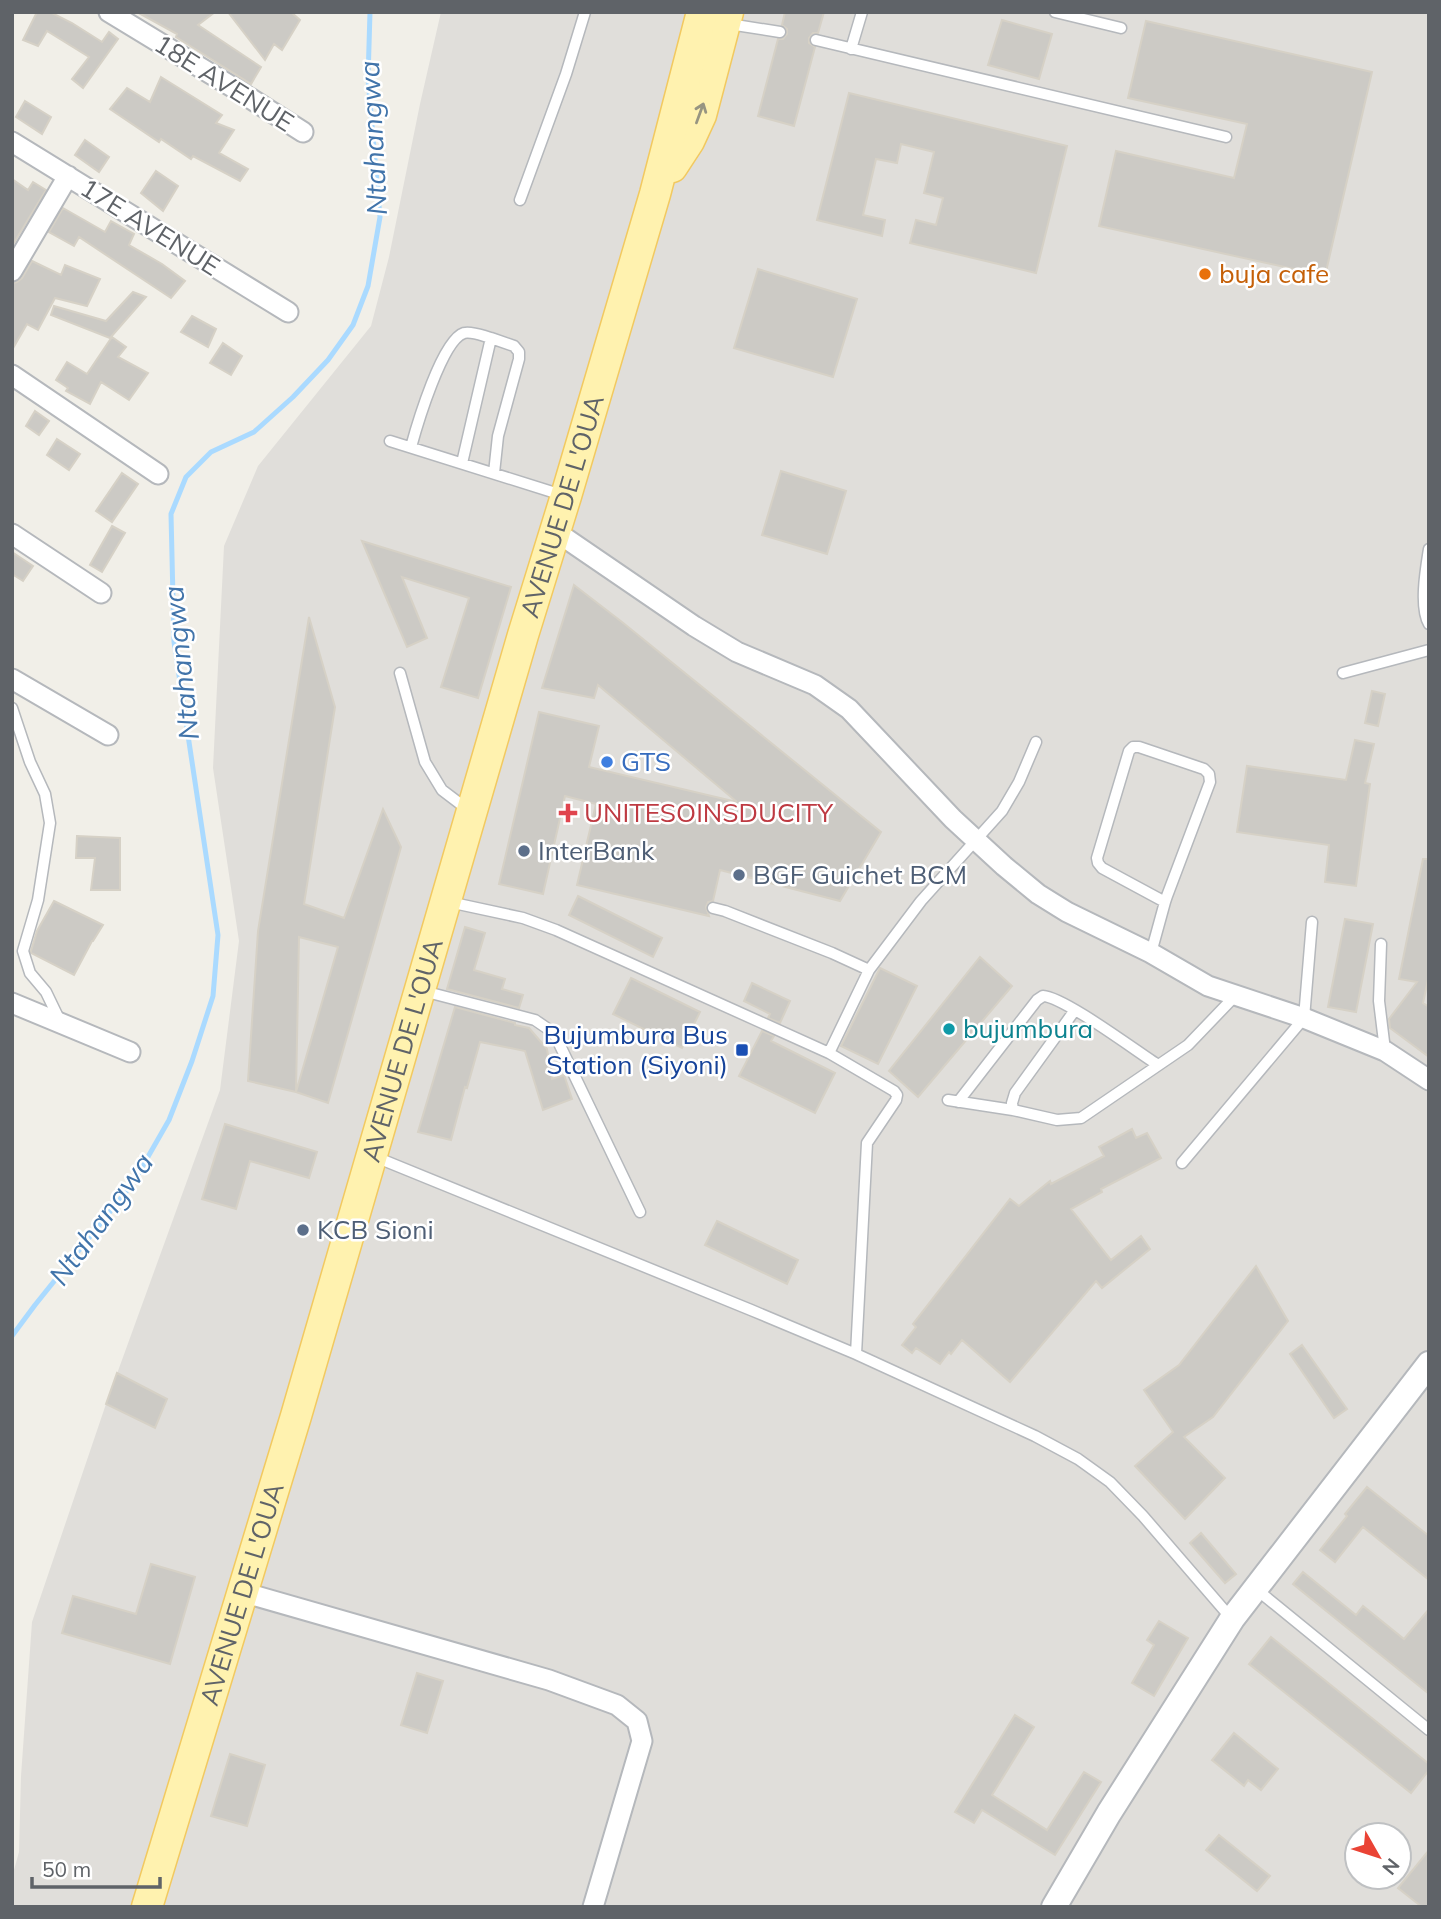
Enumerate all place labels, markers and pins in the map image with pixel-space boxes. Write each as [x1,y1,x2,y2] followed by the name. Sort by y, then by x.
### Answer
[1219,257,1329,290] place label: buja cafe
[1197,266,1213,282] marker: buja cafe
[621,745,671,778] place label: GTS
[599,754,615,770] marker: GTS
[584,796,834,829] place label: UNITESOINSDUCITY
[558,803,578,823] marker: UNITESOINSDUCITY
[538,834,655,867] place label: InterBank
[516,843,532,859] marker: InterBank
[753,858,967,891] place label: BGF Guichet BCM
[731,867,747,883] marker: BGF Guichet BCM
[963,1012,1093,1045] place label: bujumbura
[543,1018,728,1081] place label: Bujumbura Bus Station (Siyoni)
[941,1021,957,1037] marker: bujumbura
[734,1042,750,1058] marker: Bujumbura Bus Station (Siyoni)
[317,1213,434,1246] place label: KCB Sioni
[295,1222,311,1238] marker: KCB Sioni

